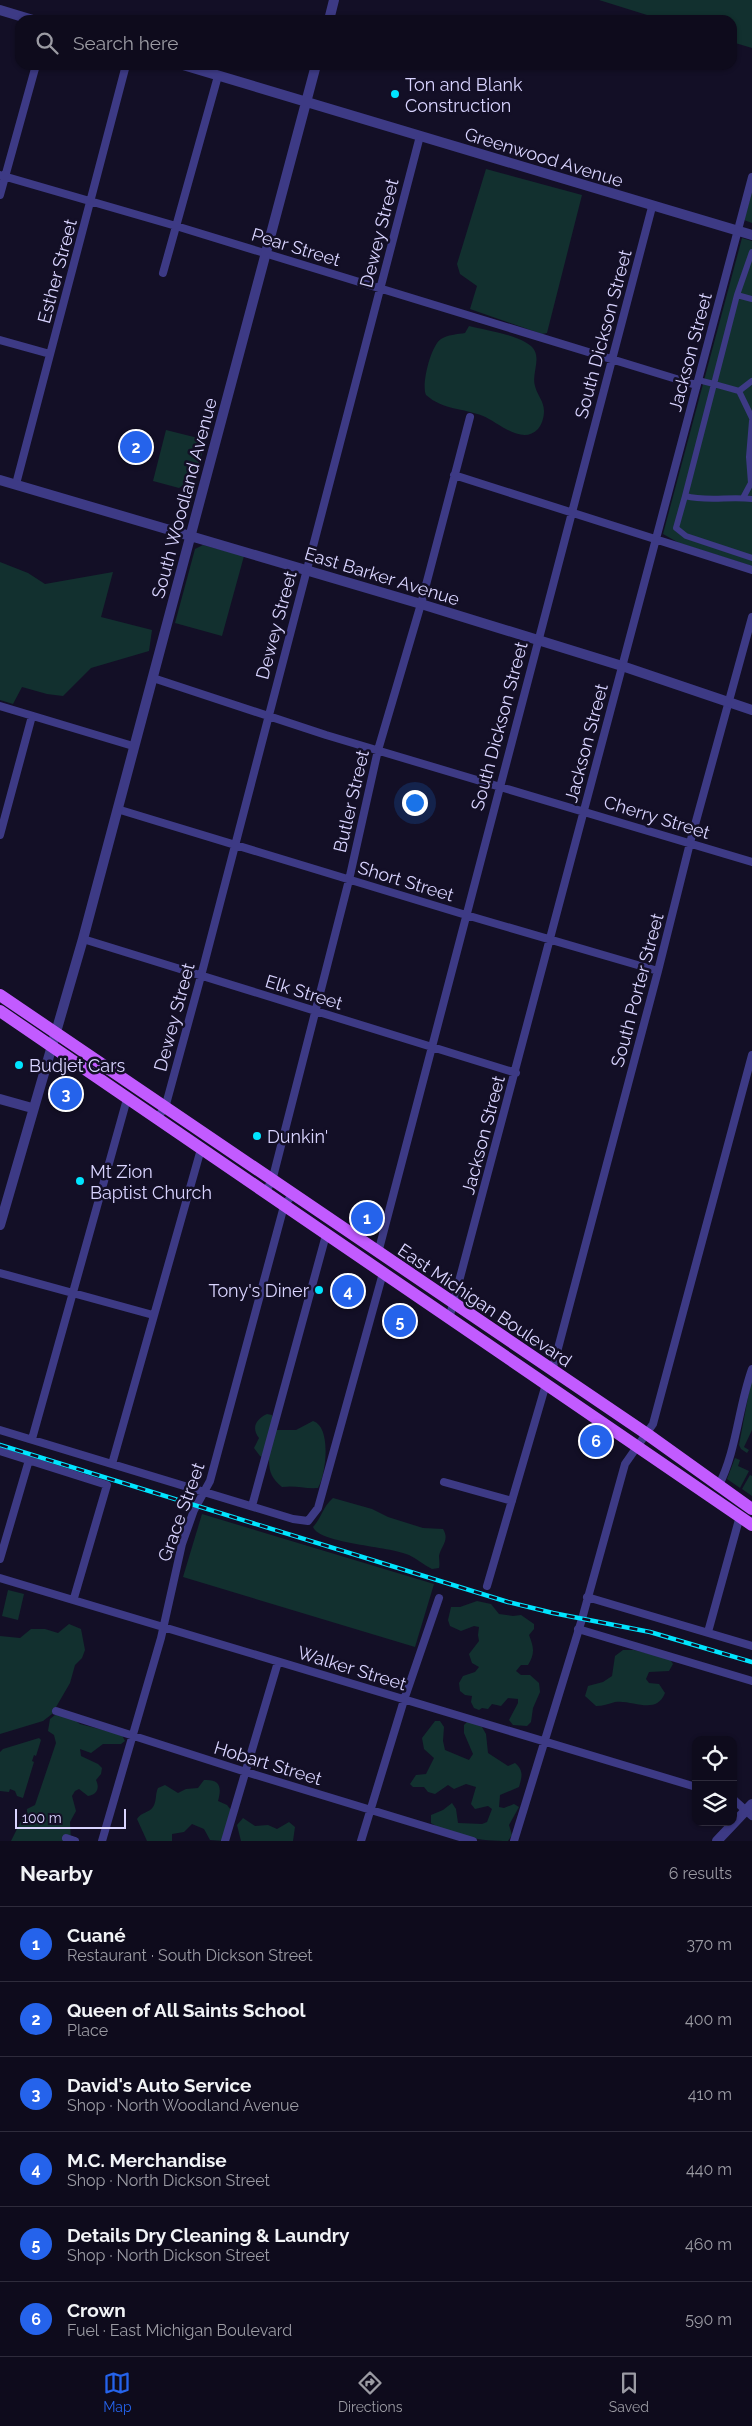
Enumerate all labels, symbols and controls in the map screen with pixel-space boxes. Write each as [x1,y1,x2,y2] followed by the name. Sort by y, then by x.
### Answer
[15,15,737,70] search box
[33,29,61,57] icon: search
[73,32,179,54] text: Search here
[405,74,523,116] place label: Ton and Blank Construction
[389,88,401,100] marker: Ton and Blank Construction
[462,123,626,191] street label: Greenwood Avenue
[355,176,403,290] street label: Dewey Street
[33,217,81,325] street label: Esther Street
[249,224,343,270] street label: Pear Street
[570,247,636,421] street label: South Dickson Street
[664,290,716,414] street label: Jackson Street
[147,395,221,601] street label: South Woodland Avenue
[120,428,152,466] pin: 2
[302,542,462,610] street label: East Barker Avenue
[251,568,301,682] street label: Dewey Street
[466,639,532,813] street label: South Dickson Street
[560,681,612,805] street label: Jackson Street
[329,748,373,854] street label: Butler Street
[402,790,428,816] your location
[601,791,713,843] street label: Cherry Street
[356,856,456,906] street label: Short Street
[606,911,668,1069] street label: South Porter Street
[149,960,199,1074] street label: Dewey Street
[263,970,345,1014] street label: Elk Street
[29,1055,126,1076] place label: Budjet Cars
[13,1059,25,1071] marker: Budjet Cars
[457,1073,509,1197] street label: Jackson Street
[50,1075,82,1113] pin: 3
[267,1126,328,1147] place label: Dunkin'
[251,1130,263,1142] marker: Dunkin'
[90,1161,212,1203] place label: Mt Zion Baptist Church
[74,1175,86,1187] marker: Mt Zion Baptist Church
[351,1199,383,1237] pin: 1
[394,1239,576,1371] street label: East Michigan Boulevard
[332,1272,364,1310] pin: 4
[208,1280,310,1301] place label: Tony's Diner
[313,1284,325,1296] marker: Tony's Diner
[384,1302,416,1340] pin: 5
[580,1422,612,1460] pin: 6
[153,1460,209,1564] street label: Grace Street
[295,1641,409,1695] street label: Walker Street
[692,1736,737,1826] map controls
[692,1736,737,1781] button: locate
[212,1737,324,1789] street label: Hobart Street
[692,1781,737,1826] button: layers
[15,1806,126,1829] scale bar
[22,1810,62,1826] text: 100 m
[20,1861,93,1886] text: Nearby
[669,1864,732,1883] text: 6 results
[67,1924,126,1946] text: Cuané
[32,1935,40,1954] text: 1
[686,1935,732,1954] text: 370 m
[67,1946,313,1965] text: Restaurant · South Dickson Street
[67,1999,306,2021] text: Queen of All Saints School
[31,2010,41,2029] text: 2
[685,2010,732,2029] text: 400 m
[67,2021,108,2040] text: Place
[67,2074,251,2096] text: David's Auto Service
[32,2085,40,2104] text: 3
[688,2085,732,2104] text: 410 m
[67,2096,299,2115] text: Shop · North Woodland Avenue
[67,2149,227,2171] text: M.C. Merchandise
[31,2160,41,2179] text: 4
[686,2160,732,2179] text: 440 m
[67,2171,270,2190] text: Shop · North Dickson Street
[67,2224,349,2246] text: Details Dry Cleaning & Laundry
[32,2235,40,2254] text: 5
[685,2235,732,2254] text: 460 m
[67,2246,270,2265] text: Shop · North Dickson Street
[67,2299,126,2321] text: Crown
[31,2310,41,2329] text: 6
[685,2310,732,2329] text: 590 m
[67,2321,292,2340] text: Fuel · East Michigan Boulevard
[103,2369,132,2415] tab: Map
[338,2369,403,2415] tab: Directions
[609,2369,649,2415] tab: Saved

